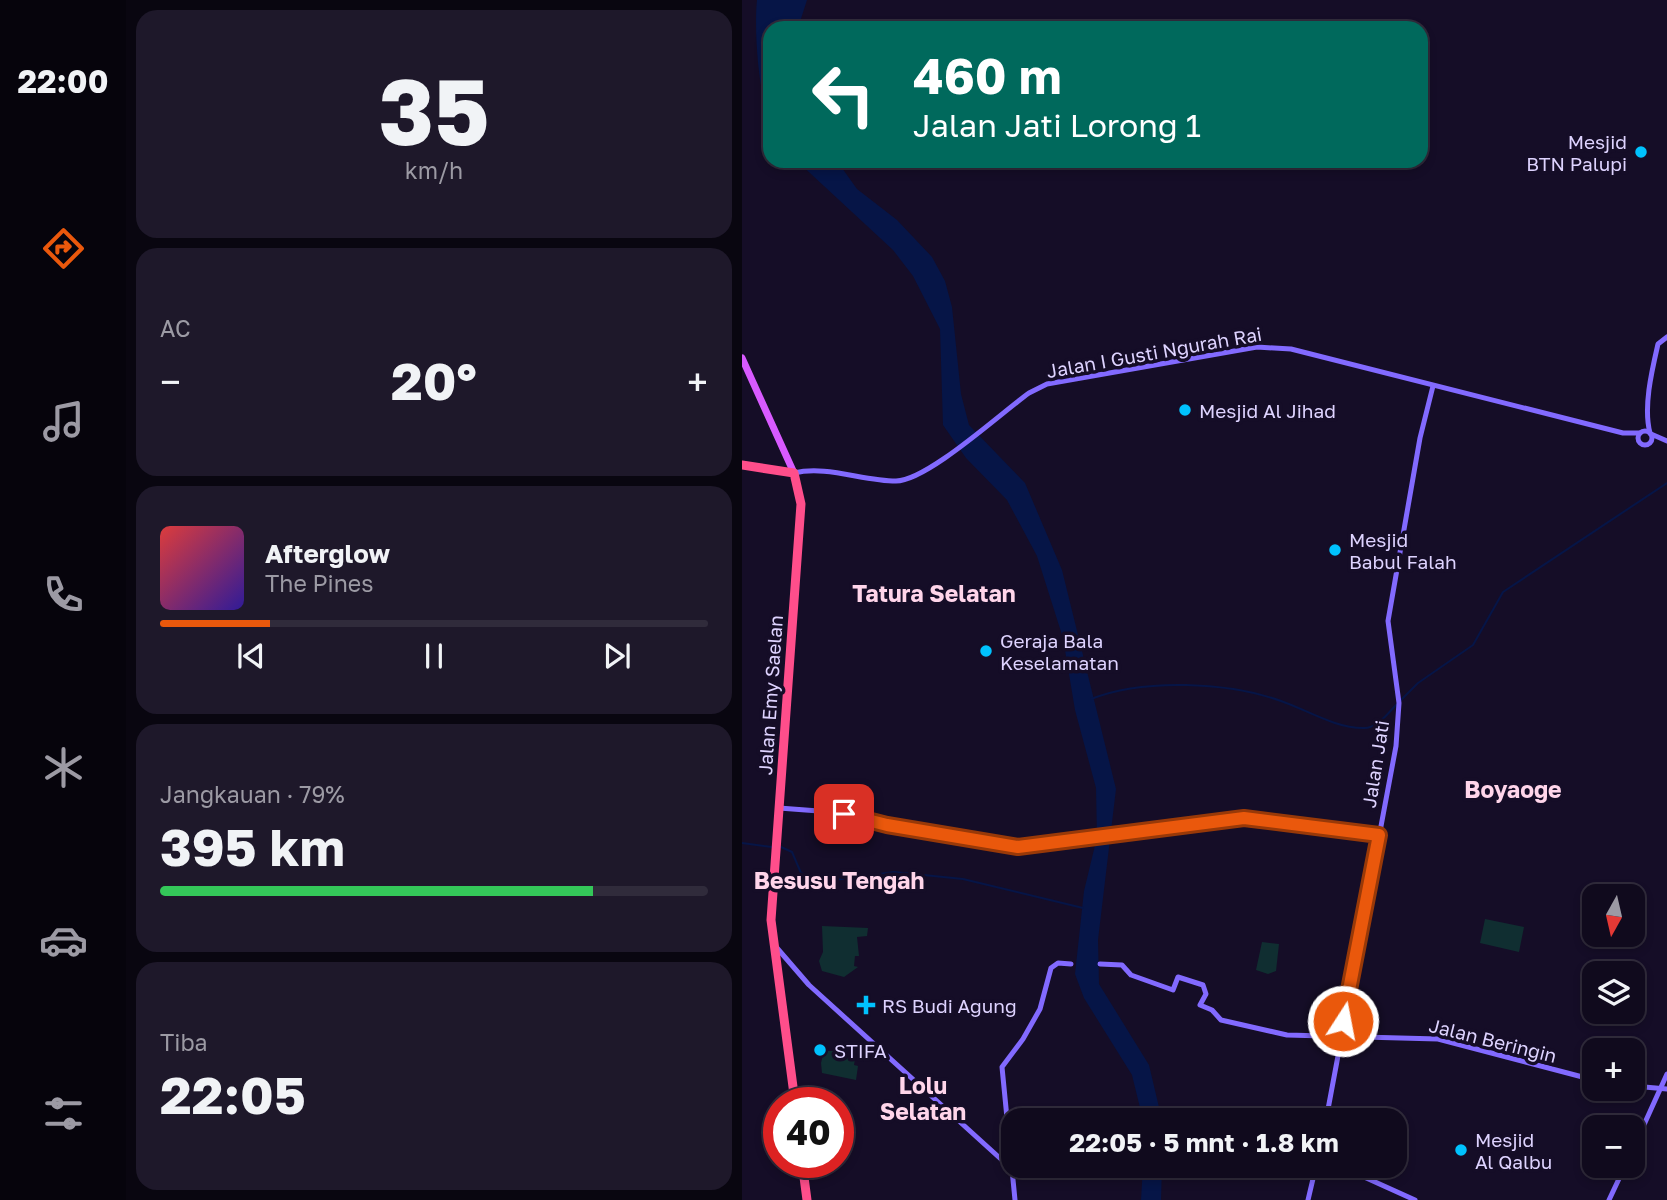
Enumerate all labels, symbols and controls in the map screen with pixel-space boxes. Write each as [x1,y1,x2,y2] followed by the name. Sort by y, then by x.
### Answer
[913,46,1062,105] text: 460 m
[798,49,889,140] icon: left
[378,56,490,165] text: 35
[18,62,108,100] text: 22:00
[913,106,1201,144] text: Jalan Jati Lorong 1
[1526,130,1627,175] place label: Mesjid BTN Palupi
[1633,144,1649,160] marker: Mesjid BTN Palupi
[405,156,463,184] text: km/h
[39,224,88,273] icon: directions
[160,314,191,342] text: AC
[1045,322,1263,382] street label: Jalan I Gusti Ngurah Rai
[391,349,477,411] text: 20°
[160,359,181,404] text: −
[687,359,708,404] text: +
[39,397,88,446] icon: music
[1199,399,1336,422] place label: Mesjid Al Jihad
[1177,402,1193,418] marker: Mesjid Al Jihad
[1349,528,1457,573] place label: Mesjid Babul Falah
[265,538,390,569] text: Afterglow
[1327,542,1343,558] marker: Mesjid Babul Falah
[265,569,373,597] text: The Pines
[39,570,88,619] icon: phone
[852,579,1016,607] district label: Tatura Selatan
[753,614,787,776] street label: Jalan Emy Saelan
[1000,629,1119,674] place label: Geraja Bala Keselamatan
[232,637,270,675] icon: previous
[415,637,453,675] icon: pause
[598,637,636,675] icon: next
[978,643,994,659] marker: Geraja Bala Keselamatan
[1357,719,1393,809] street label: Jalan Jati
[39,743,88,792] icon: climate
[1464,775,1562,803] district label: Boyaoge
[160,780,345,808] text: Jangkauan · 79%
[814,784,874,844] pin
[825,795,863,833] icon: arrive
[160,815,345,877] text: 395 km
[754,866,924,894] district label: Besusu Tengah
[1582,884,1645,947] north arrow
[1582,884,1645,1178] map controls
[39,916,88,965] icon: car
[1582,961,1645,1024] button: layers
[1306,984,1380,1058] position arrow
[882,994,1017,1017] place label: RS Budi Agung
[856,995,876,1015] marker: RS Budi Agung
[1427,1013,1559,1067] street label: Jalan Beringin
[160,1028,208,1056] text: Tiba
[1582,1038,1645,1101] button: +
[834,1039,887,1062] place label: STIFA
[812,1042,828,1058] marker: STIFA
[160,1063,306,1125] text: 22:05
[880,1071,966,1125] district label: Lolu Selatan
[763,1087,854,1178] speed limit sign: 40
[39,1089,88,1138] icon: filters
[1582,1115,1645,1178] button: −
[1069,1127,1339,1158] text: 22:05 · 5 mnt · 1.8 km
[1475,1128,1552,1173] place label: Mesjid Al Qalbu
[1453,1142,1469,1158] marker: Mesjid Al Qalbu

